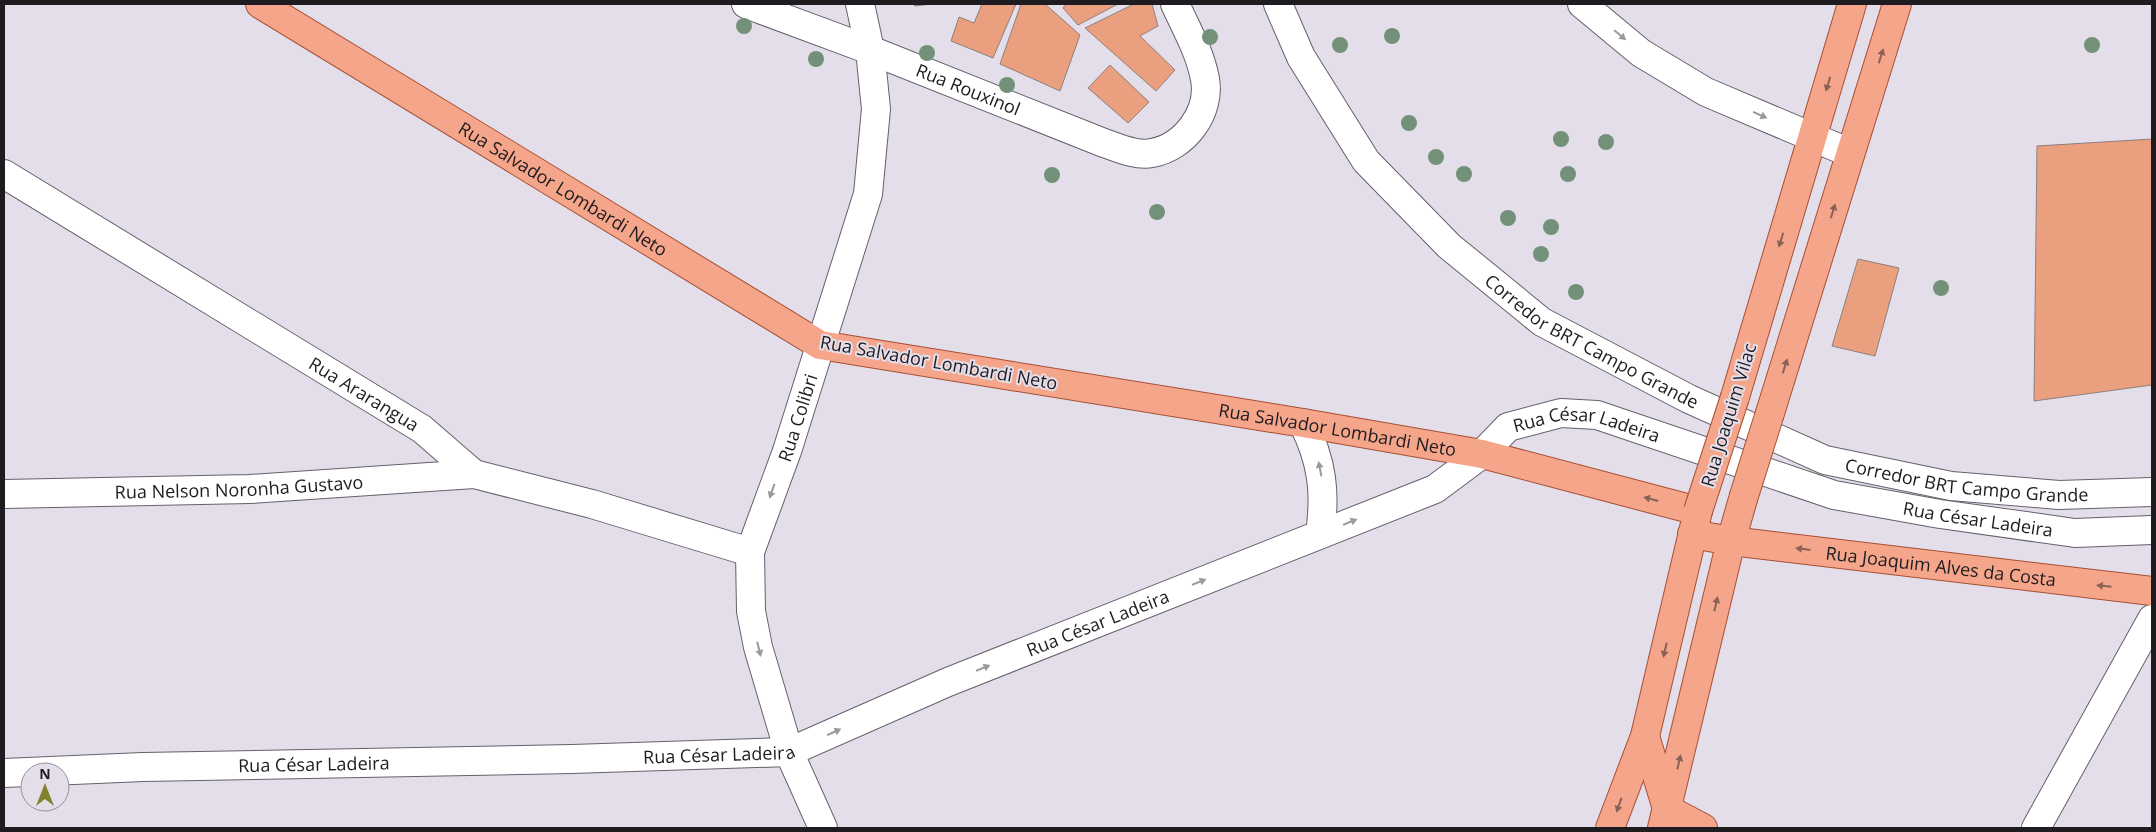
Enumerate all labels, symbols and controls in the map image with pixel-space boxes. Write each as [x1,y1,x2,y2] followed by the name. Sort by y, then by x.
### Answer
[1614,29,1626,40] one-way arrow
[1877,48,1885,63] one-way arrow
[913,58,1024,121] street label: Rua Rouxinol
[1823,77,1831,92] one-way arrow
[1753,112,1767,120] one-way arrow
[454,116,672,261] street label: Rua Salvador Lombardi Neto
[1829,203,1837,218] one-way arrow
[1777,232,1785,247] one-way arrow
[1480,268,1703,414] street label: Corredor BRT Campo Grande
[818,329,1060,395] street label: Rua Salvador Lombardi Neto
[1695,340,1761,490] street label: Rua Joaquim Vilac
[305,351,424,437] street label: Rua Ararangua
[1781,359,1789,374] one-way arrow
[772,371,823,465] street label: Rua Colibri
[1217,398,1458,461] street label: Rua Salvador Lombardi Neto
[1510,401,1663,447] street label: Rua César Ladeira
[1843,452,2089,507] street label: Corredor BRT Campo Grande
[1315,460,1323,476] one-way arrow
[114,469,364,504] street label: Rua Nelson Noronha Gustavo
[768,484,776,499] one-way arrow
[1643,495,1658,503] one-way arrow
[1901,496,2055,542] street label: Rua César Ladeira
[1343,518,1358,526] one-way arrow
[1824,540,2057,592] street label: Rua Joaquim Alves da Costa
[1795,545,1811,553] one-way arrow
[1192,578,1207,586] one-way arrow
[2095,581,2111,589] one-way arrow
[1023,584,1172,662] street label: Rua César Ladeira
[1712,596,1720,611] one-way arrow
[755,641,763,656] one-way arrow
[1661,642,1669,657] one-way arrow
[976,664,991,672] one-way arrow
[827,728,841,736] one-way arrow
[643,739,799,769] street label: Rua César Ladeira
[238,750,390,777] street label: Rua César Ladeira
[1675,754,1683,769] one-way arrow
[20,762,70,812] north arrow
[39,764,51,783] text: N
[1615,798,1623,813] one-way arrow

